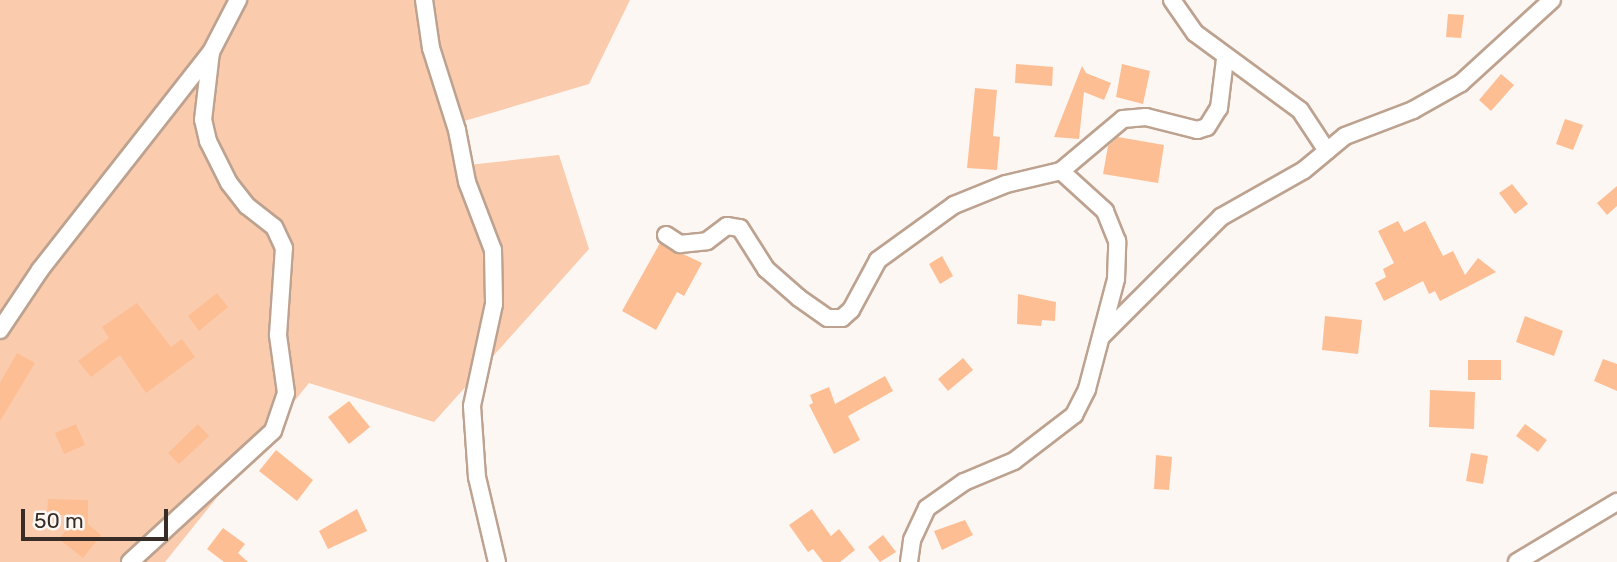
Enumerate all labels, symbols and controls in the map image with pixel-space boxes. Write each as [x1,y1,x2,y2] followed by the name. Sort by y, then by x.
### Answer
[24,496,172,540] scale bar
[34,508,84,533] text: 50 m

